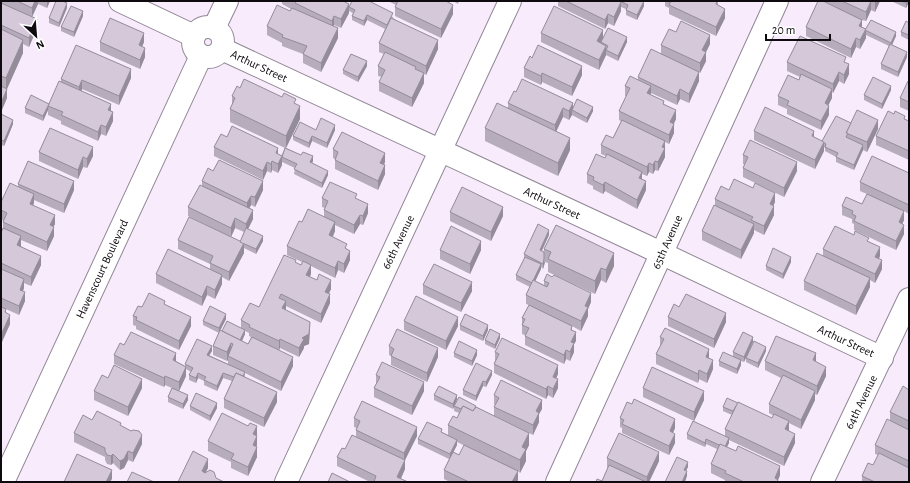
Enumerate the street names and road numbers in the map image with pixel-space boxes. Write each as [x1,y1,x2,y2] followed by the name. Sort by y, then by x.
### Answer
[229,48,289,84] street label: Arthur Street
[522,185,582,221] street label: Arthur Street
[380,213,416,271] street label: 66th Avenue
[650,213,684,271] street label: 65th Avenue
[74,218,130,320] street label: Havenscourt Boulevard
[816,323,876,359] street label: Arthur Street
[843,373,879,431] street label: 64th Avenue

